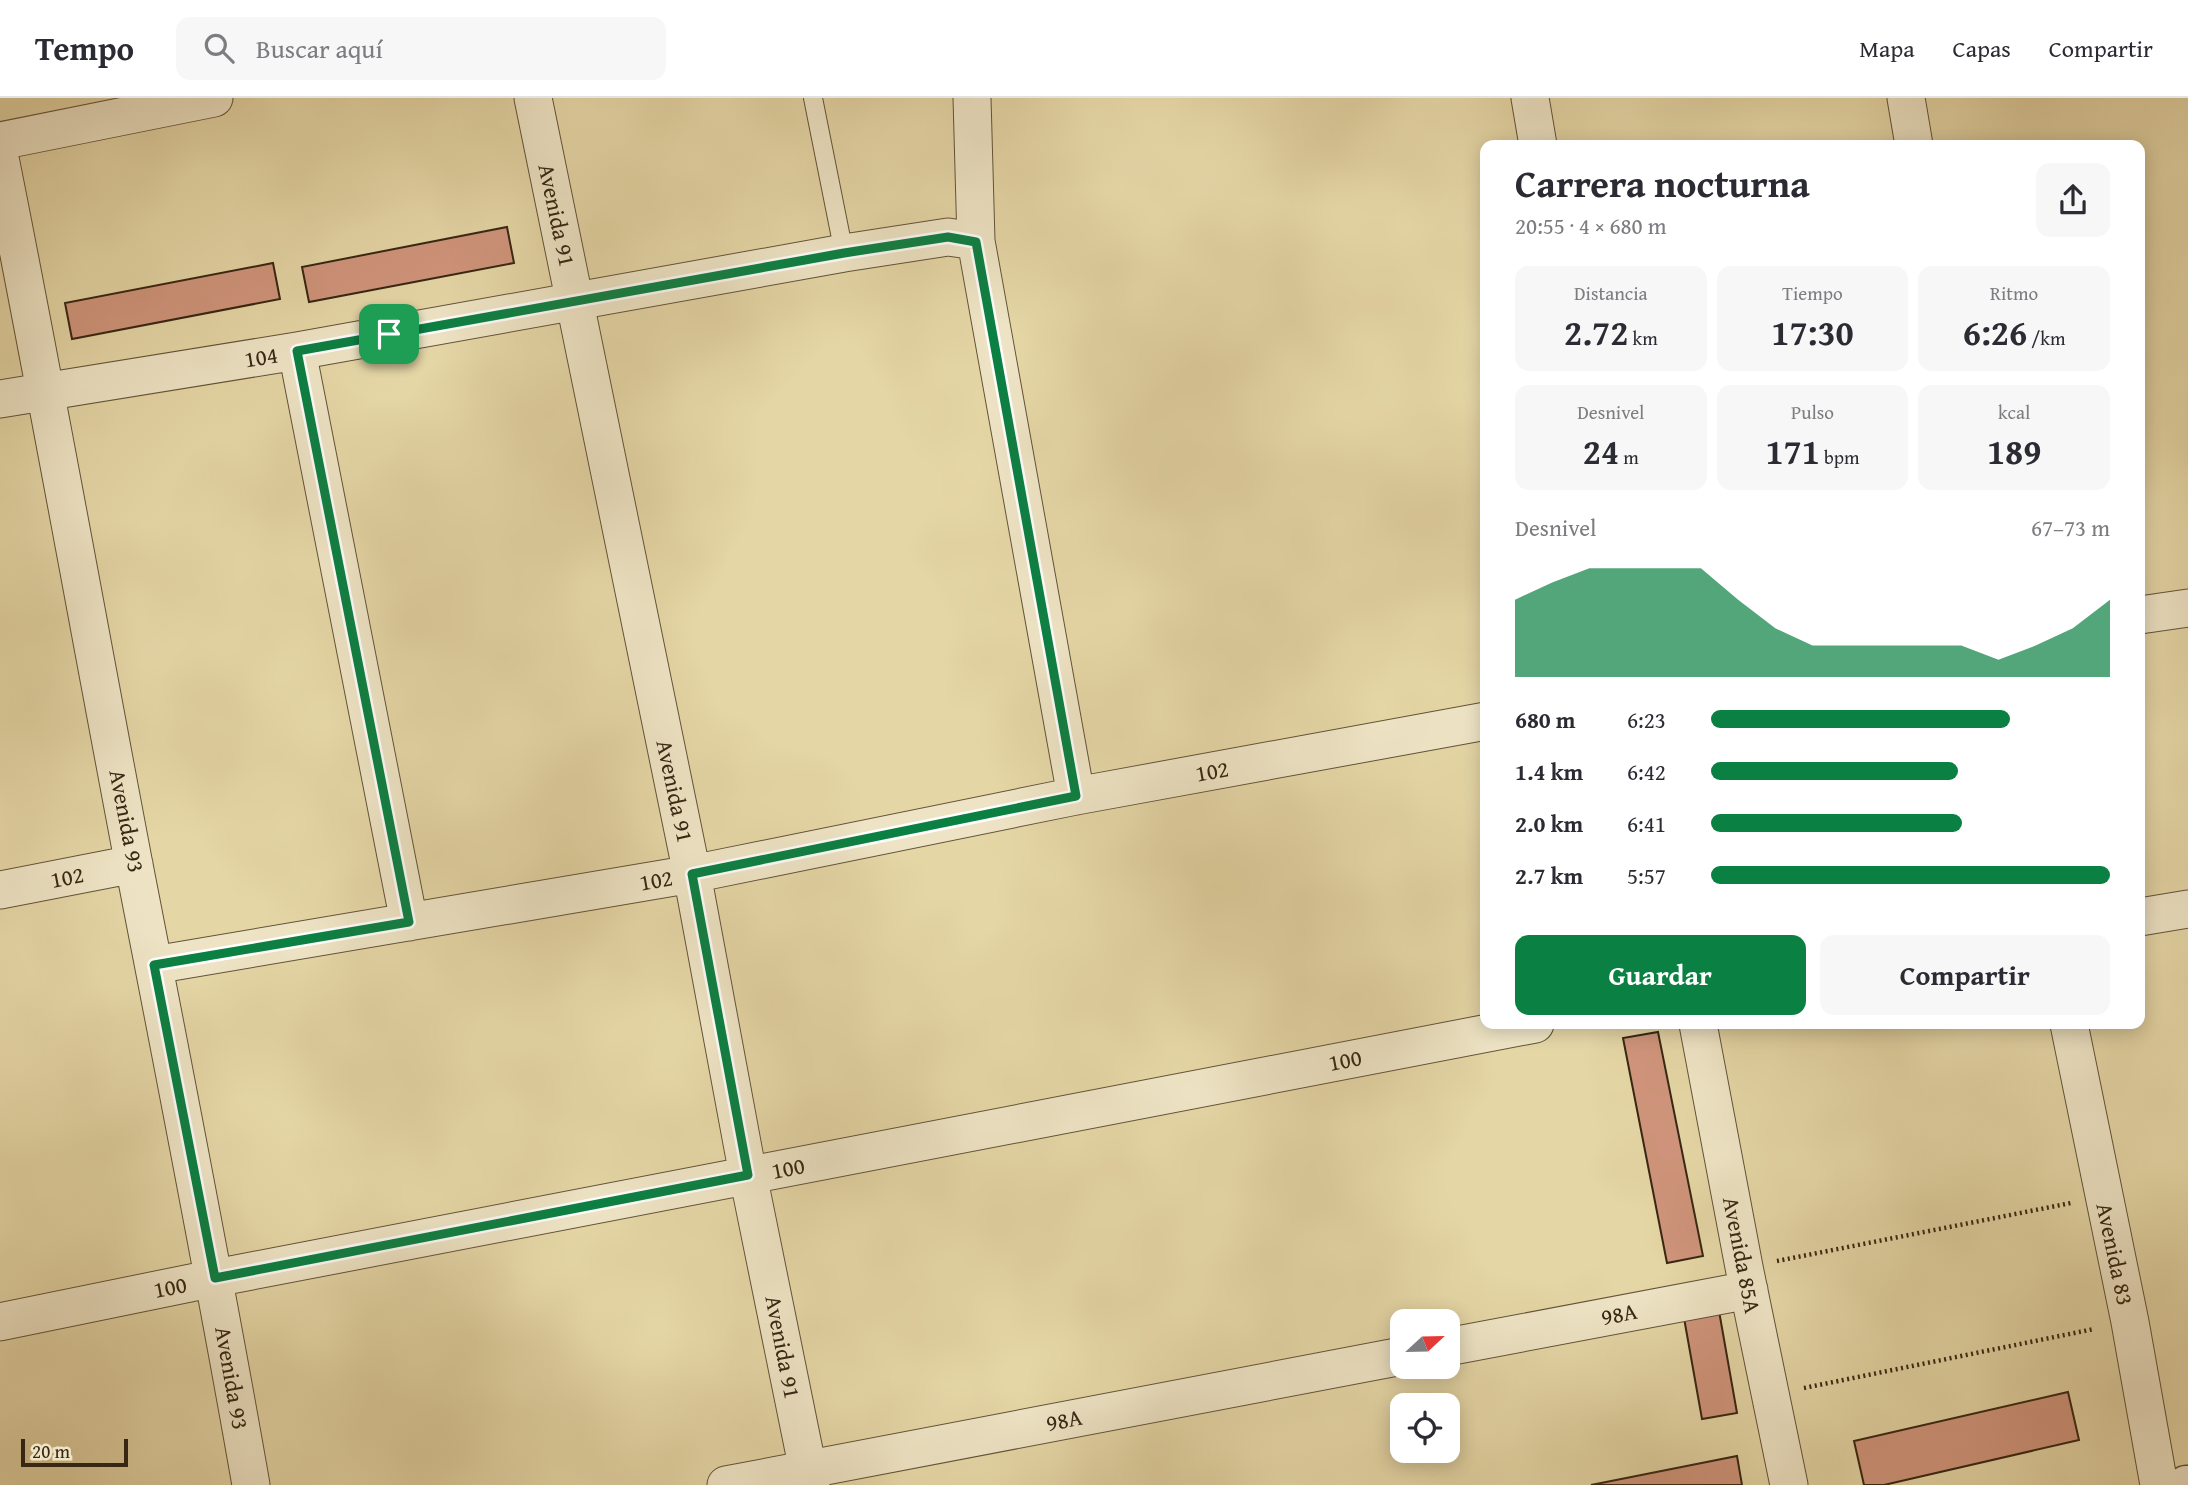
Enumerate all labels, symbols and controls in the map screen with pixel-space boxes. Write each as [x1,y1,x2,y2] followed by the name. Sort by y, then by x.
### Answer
[176,17,666,80] search box
[35,24,134,72] text: Tempo
[200,29,238,67] icon: search
[256,29,383,68] text: Buscar aquí
[1859,31,1915,66] text: Mapa
[1953,31,2011,66] text: Capas
[2049,31,2153,66] text: Compartir
[1515,155,1810,211] text: Carrera nocturna
[531,160,584,269] street label: Avenida 91
[2036,163,2110,237] button: share
[1515,209,1667,242] text: 20:55 · 4 × 680 m
[1574,279,1648,307] text: Distancia
[1782,279,1843,307] text: Tiempo
[1990,279,2038,307] text: Ritmo
[359,304,419,364] pin
[1564,307,1628,358] text: 2.72
[1771,307,1854,358] text: 17:30
[1963,307,2027,358] text: 6:26
[370,315,408,353] icon: arrive
[1628,324,1658,352] text: km
[2027,324,2065,352] text: /km
[242,338,280,375] street label: 104
[1577,398,1644,426] text: Desnivel
[1791,398,1834,426] text: Pulso
[1998,398,2030,426] text: kcal
[1583,426,1619,477] text: 24
[1765,426,1820,477] text: 171
[1987,426,2041,477] text: 189
[1619,443,1639,471] text: m
[1820,443,1860,471] text: bpm
[1515,511,1596,544] text: Desnivel
[2031,511,2110,544] text: 67–73 m
[1515,703,1576,736] text: 680 m
[1627,703,1666,736] text: 6:23
[649,736,702,845] street label: Avenida 91
[1193,751,1231,790] street label: 102
[1515,755,1583,788] text: 1.4 km
[1627,755,1666,788] text: 6:42
[101,767,154,875] street label: Avenida 93
[1515,807,1583,840] text: 2.0 km
[1627,807,1666,840] text: 6:41
[47,857,86,896] street label: 102
[1515,859,1583,892] text: 2.7 km
[1627,859,1666,892] text: 5:57
[637,860,675,899] street label: 102
[1515,935,1806,1015] button: Guardar
[1820,935,2110,1015] button: Compartir
[1325,1040,1364,1079] street label: 100
[768,1148,807,1187] street label: 100
[1715,1194,1770,1316] street label: Avenida 85A
[2089,1199,2142,1308] street label: Avenida 83
[150,1267,189,1306] street label: 100
[757,1293,810,1401] street label: Avenida 91
[1598,1294,1640,1333] street label: 98A
[1390,1309,1460,1379] north arrow
[1390,1309,1460,1463] map controls
[207,1324,258,1432] street label: Avenida 93
[1390,1393,1460,1463] button: locate
[1043,1400,1085,1439] street label: 98A
[21,1436,128,1468] scale bar
[32,1437,70,1465] text: 20 m

